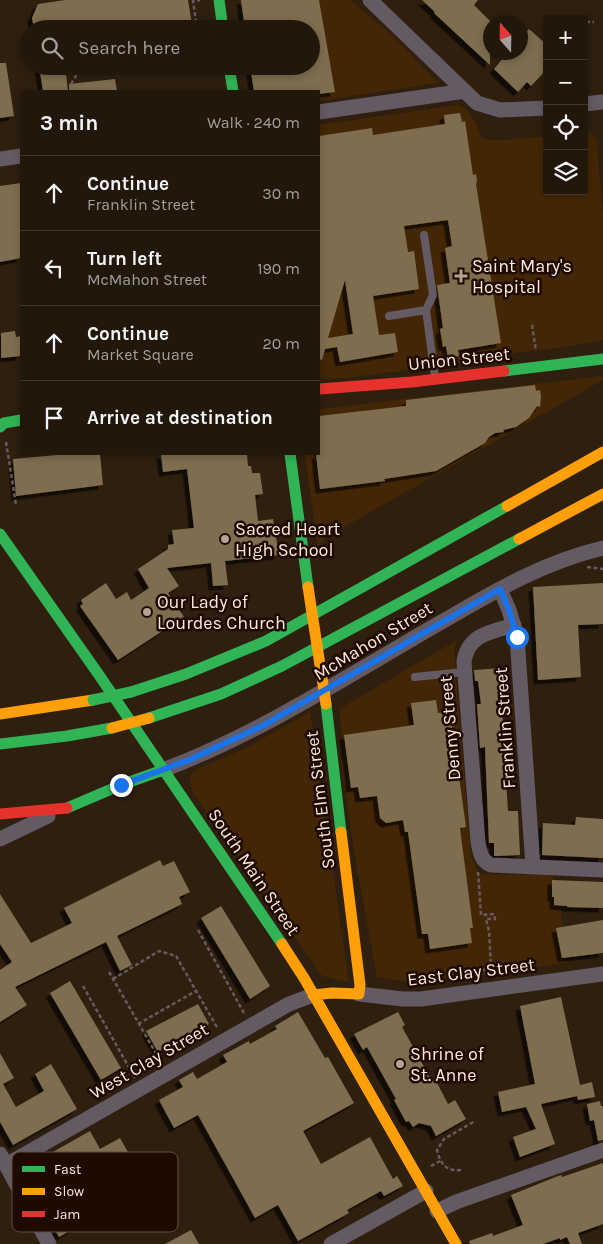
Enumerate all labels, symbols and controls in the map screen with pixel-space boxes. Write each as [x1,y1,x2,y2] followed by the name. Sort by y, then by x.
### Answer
[483,15,528,60] north arrow
[543,15,588,195] map controls
[543,15,588,60] button: +
[20,20,320,75] search box
[38,34,66,62] icon: search
[78,37,180,59] text: Search here
[543,60,588,105] button: −
[543,105,588,150] button: locate
[40,111,98,135] text: 3 min
[207,113,300,132] text: Walk · 240 m
[543,150,588,195] button: layers
[87,173,169,195] text: Continue
[40,179,68,207] icon: ahead
[262,184,300,203] text: 30 m
[87,195,195,214] text: Franklin Street
[87,248,162,270] text: Turn left
[40,254,68,282] icon: left
[472,255,572,298] place label: Saint Mary's Hospital
[257,259,300,278] text: 190 m
[454,269,468,283] marker: Saint Mary's Hospital
[87,270,207,289] text: McMahon Street
[87,323,169,345] text: Continue
[40,329,68,357] icon: ahead
[262,334,300,353] text: 20 m
[407,343,511,375] street label: Union Street
[87,345,194,364] text: Market Square
[40,404,68,432] icon: arrive
[87,407,273,429] text: Arrive at destination
[235,518,340,561] place label: Sacred Heart High School
[219,533,231,545] marker: Sacred Heart High School
[157,591,286,634] place label: Our Lady of Lourdes Church
[309,597,437,685] street label: McMahon Street
[141,606,153,618] marker: Our Lady of Lourdes Church
[506,626,529,649] route start
[490,666,520,790] street label: Franklin Street
[434,675,466,781] street label: Denny Street
[301,729,339,870] street label: South Elm Street
[110,774,133,797] route end
[203,804,305,940] street label: South Main Street
[406,953,536,991] street label: East Clay Street
[86,1018,212,1104] street label: West Clay Street
[410,1043,485,1086] place label: Shrine of St. Anne
[394,1058,406,1070] marker: Shrine of St. Anne
[12,1152,178,1232] legend
[54,1161,81,1178] text: Fast
[54,1183,84,1200] text: Slow
[54,1206,80,1223] text: Jam

